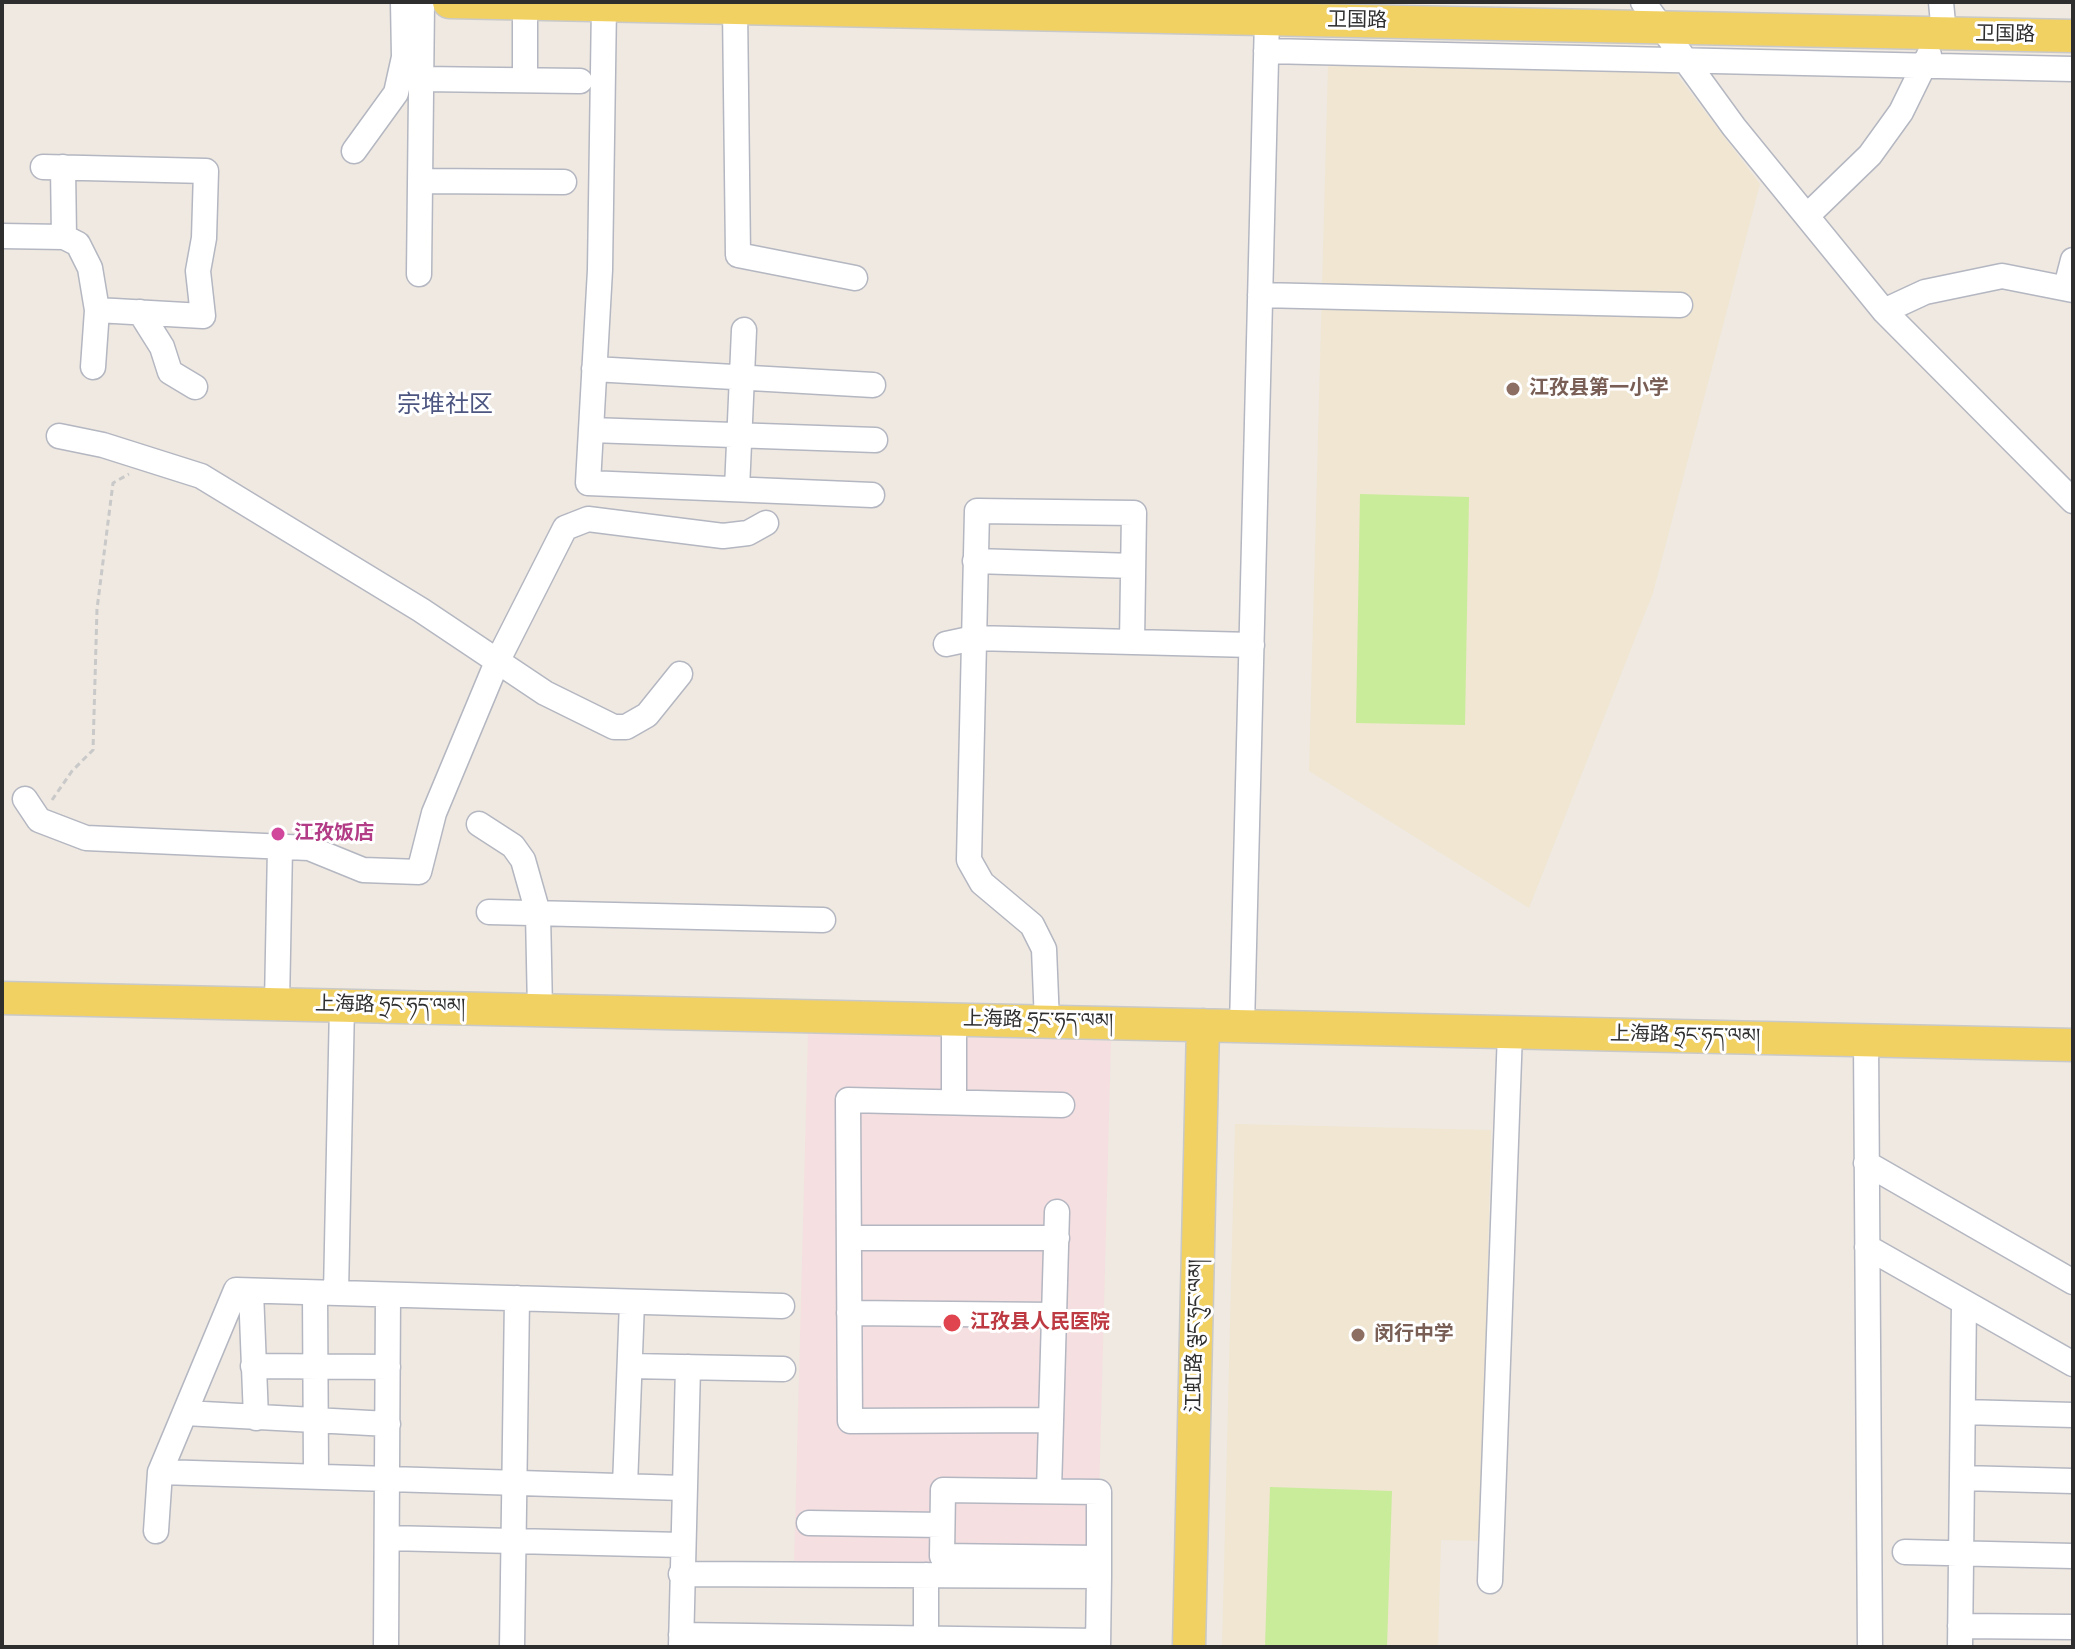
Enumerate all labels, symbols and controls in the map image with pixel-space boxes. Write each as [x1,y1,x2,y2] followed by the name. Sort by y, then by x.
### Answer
[1327,8,1387,34] street label: 卫国路
[1975,22,2035,48] street label: 卫国路
[1529,377,1669,401] place label: 江孜县第一小学
[1504,380,1522,398] marker: 江孜县第一小学
[397,392,493,420] district label: 宗堆社区
[294,822,374,846] place label: 江孜饭店
[269,825,287,843] marker: 江孜饭店
[315,993,465,1019] street label: 上海路 ཧྲང་ཧད་ལམ།
[963,1008,1113,1034] street label: 上海路 ཧྲང་ཧད་ལམ།
[1610,1023,1760,1049] street label: 上海路 ཧྲང་ཧད་ལམ།
[1183,1259,1209,1413] street label: 江虹路 ལྕང་ཧུང་ལམ།
[970,1311,1110,1335] place label: 江孜县人民医院
[941,1312,963,1334] marker: 江孜县人民医院
[1374,1323,1454,1347] place label: 闵行中学
[1349,1326,1367,1344] marker: 闵行中学

